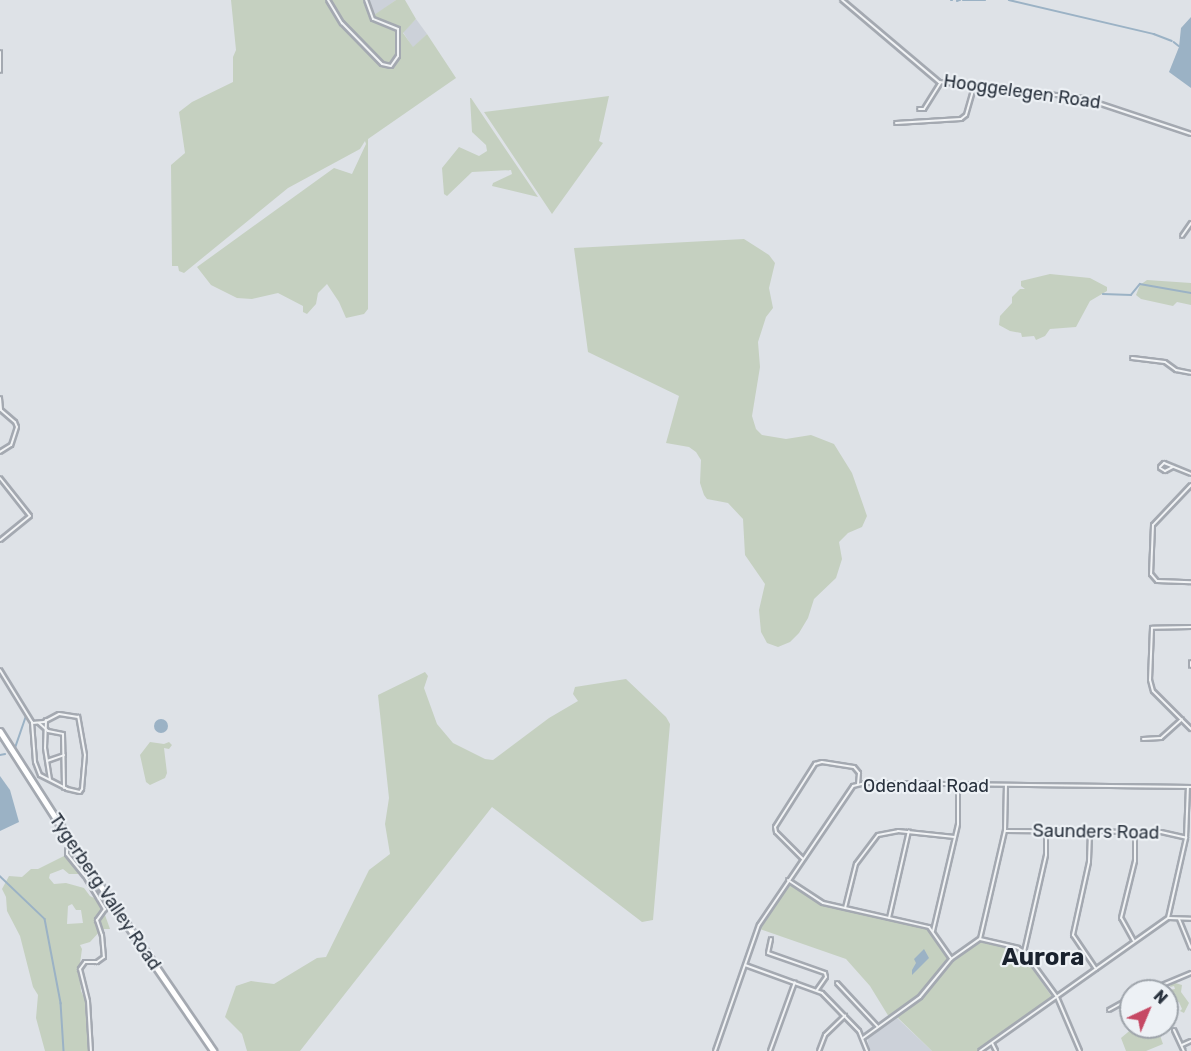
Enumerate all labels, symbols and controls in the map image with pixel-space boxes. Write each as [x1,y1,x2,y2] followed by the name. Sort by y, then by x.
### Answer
[942,70,1102,114] street label: Hooggelegen Road
[863,775,989,797] street label: Odendaal Road
[44,809,166,975] street label: Tygerberg Valley Road
[1032,820,1160,844] street label: Saunders Road
[1002,944,1084,972] district label: Aurora
[1119,979,1179,1039] north arrow
[1150,986,1171,1008] text: N

